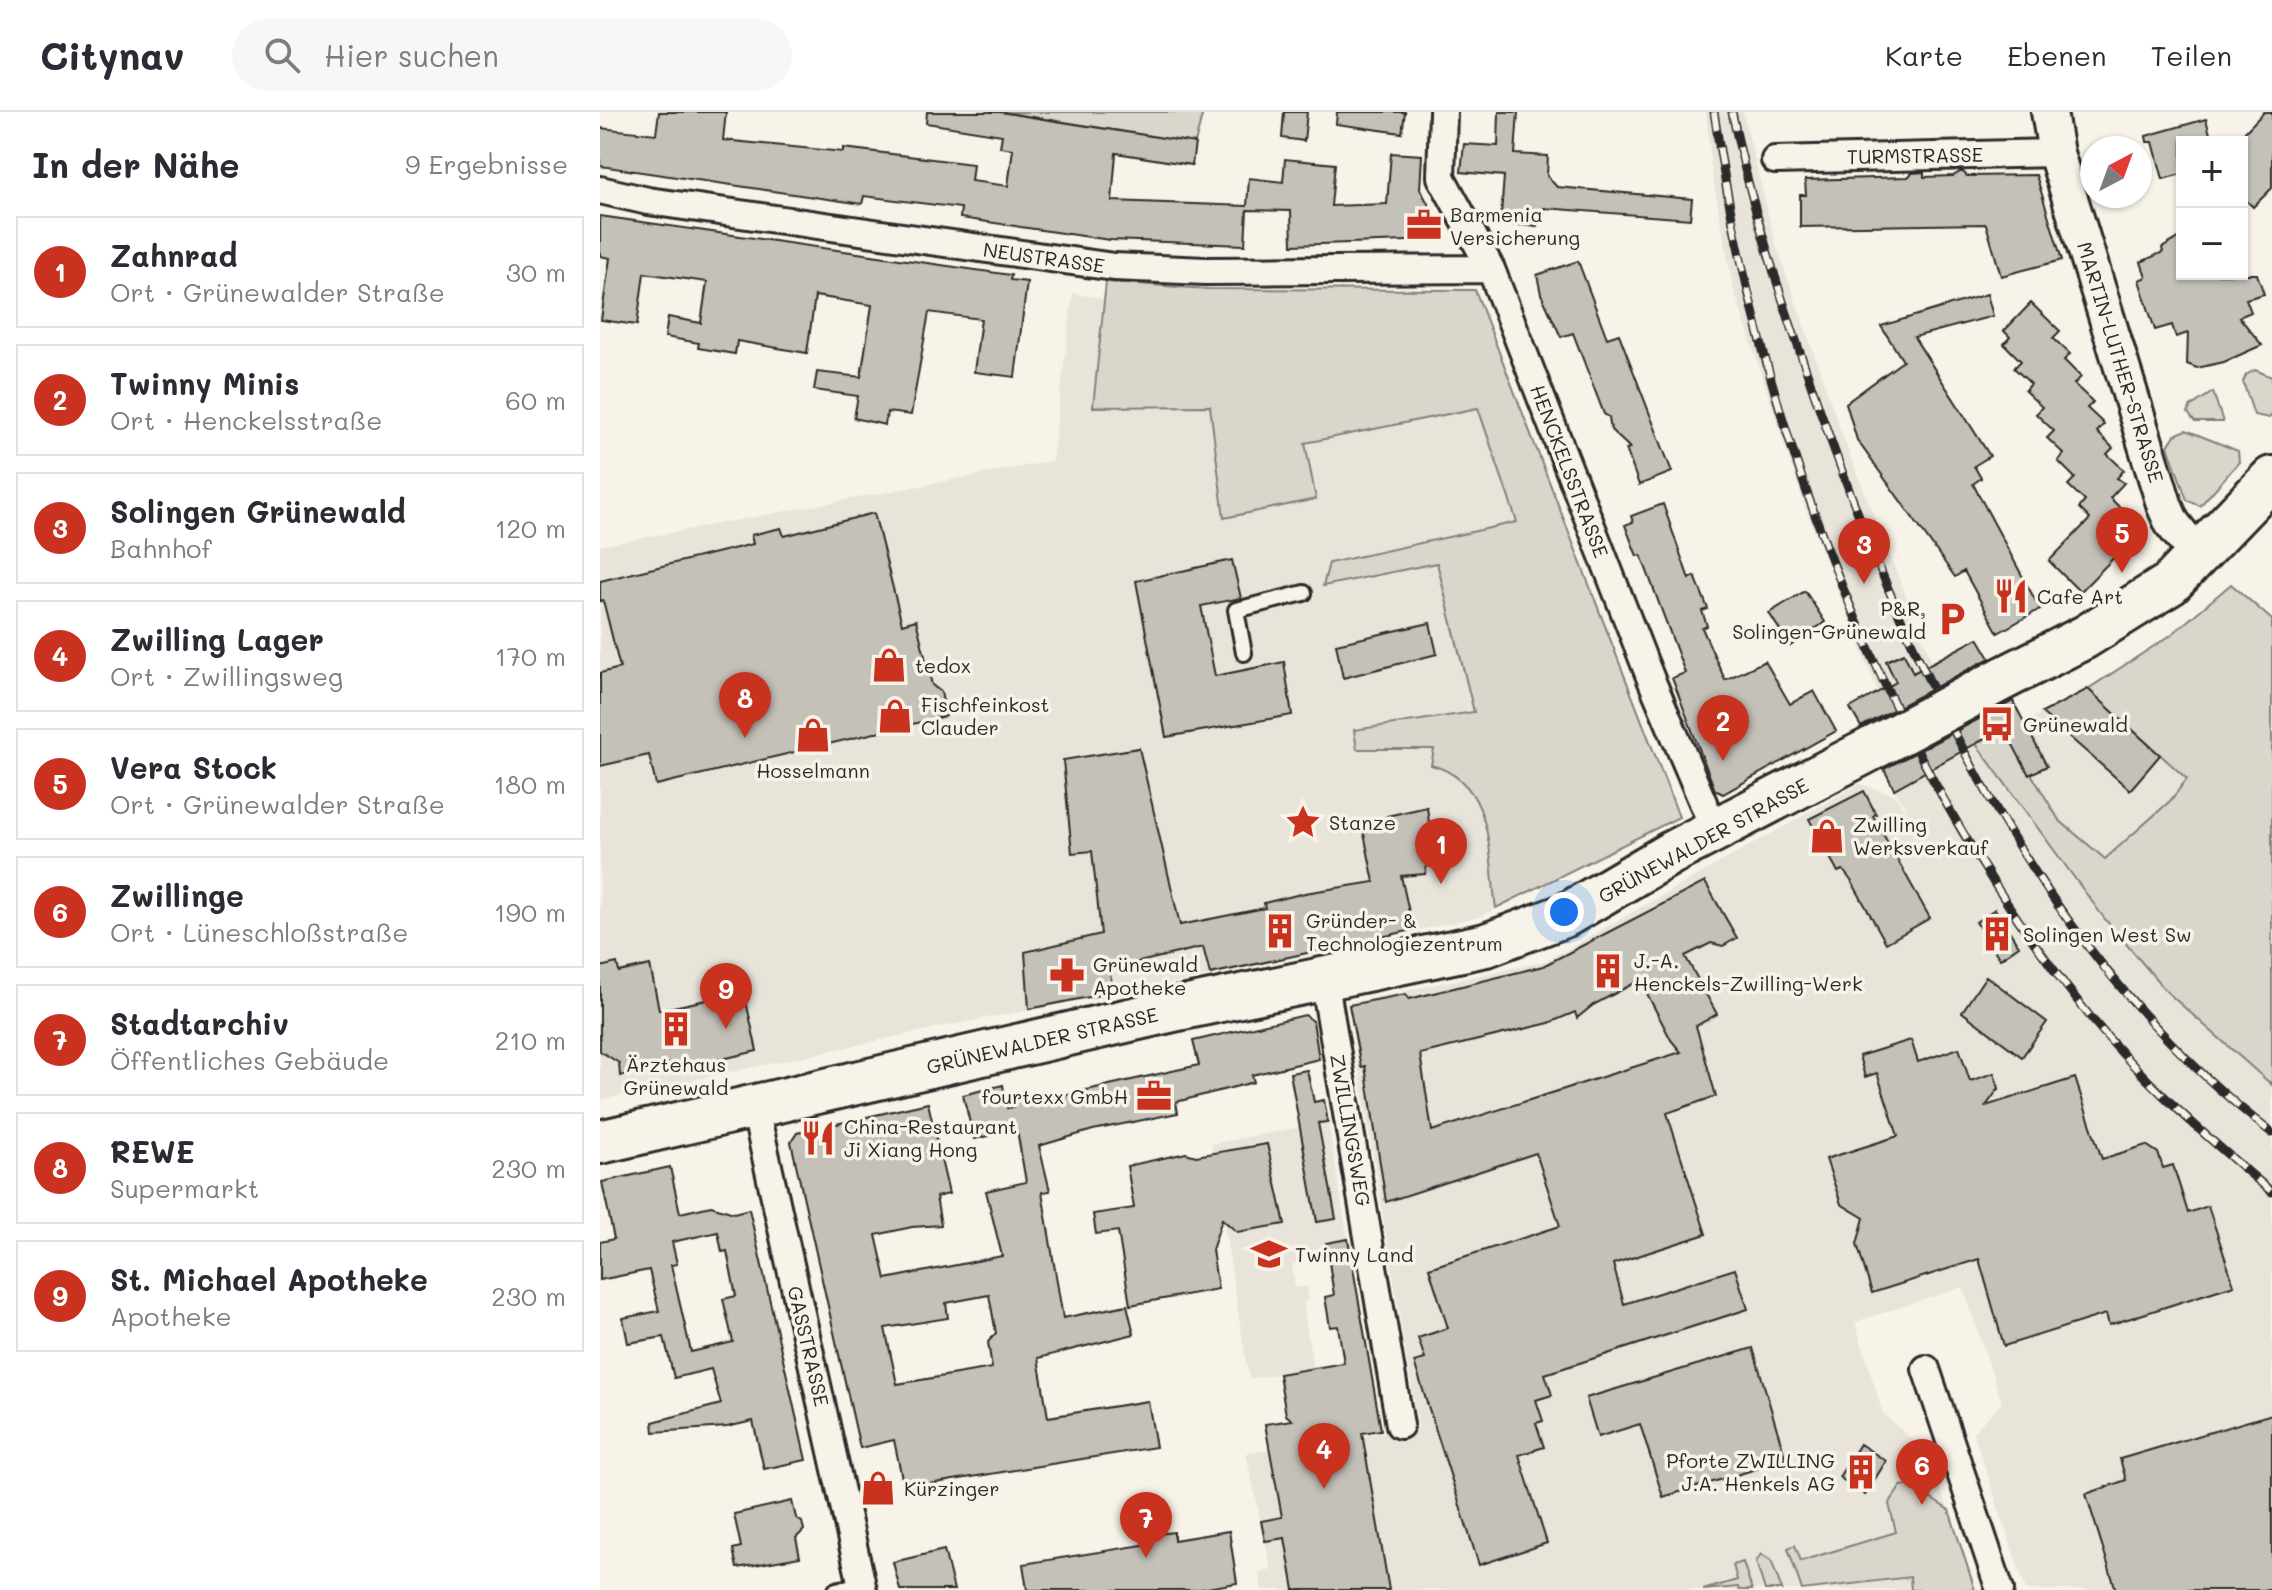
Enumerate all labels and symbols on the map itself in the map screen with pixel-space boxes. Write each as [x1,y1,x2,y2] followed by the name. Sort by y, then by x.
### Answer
[2080,136,2152,208] north arrow
[1847,141,1983,169] street label: TURMSTRASSE
[1450,201,1580,250] place label: Barmenia Versicherung
[1405,206,1443,244] office icon: Barmenia Versicherung
[981,236,1107,278] street label: NEUSTRASSE
[2072,238,2170,486] street label: MARTIN-LUTHER-STRASSE
[1525,381,1615,561] street label: HENCKELSSTRASSE
[2096,507,2148,573] pin: 5
[1838,518,1890,584] pin: 3
[1992,577,2030,615] restaurant icon: Cafe Art
[2037,583,2123,609] place label: Cafe Art
[1732,595,1926,644] place label: P&R, Solingen-Grünewald
[1933,600,1971,638] parking icon: P&R, Solingen-Grünewald
[870,646,908,684] shop icon: tedox
[915,652,971,678] place label: tedox
[719,672,771,738] pin: 8
[921,691,1049,740] place label: Fischfeinkost Clauder
[1697,695,1749,761] pin: 2
[876,697,914,735] shop icon: Fischfeinkost Clauder
[1978,705,2016,743] bus stop icon: Grünewald
[2023,711,2128,737] place label: Grünewald
[794,716,832,754] shop icon: Hosselmann
[756,757,870,783] place label: Hosselmann
[1593,771,1813,909] street label: GRÜNEWALDER STRASSE
[1284,803,1322,841] place icon: Stanze
[1329,809,1396,835] place label: Stanze
[1853,811,1989,860] place label: Zwilling Werksverkauf
[1808,817,1846,855] shop icon: Zwilling Werksverkauf
[1415,818,1467,884] pin: 1
[1544,892,1584,932] your location
[1306,907,1503,956] place label: Gründer- & Technologiezentrum
[1261,912,1299,950] building icon: Gründer- & Technologiezentrum
[1978,915,2016,953] building icon: Solingen West Sw
[2023,921,2191,947] place label: Solingen West Sw
[1634,947,1863,996] place label: J.-A. Henckels-Zwilling-Werk
[1093,951,1198,1000] place label: Grünewald Apotheke
[1589,952,1627,990] building icon: J.-A. Henckels-Zwilling-Werk
[1048,956,1086,994] pharmacy icon: Grünewald Apotheke
[700,963,752,1029] pin: 9
[924,1001,1160,1079] street label: GRÜNEWALDER STRASSE
[657,1010,695,1048] building icon: Ärztehaus Grünewald
[624,1051,728,1100] place label: Ärztehaus Grünewald
[1325,1052,1377,1208] street label: ZWILLINGSWEG
[1135,1077,1173,1115] office icon: fourtexx GmbH
[982,1083,1128,1109] place label: fourtexx GmbH
[844,1113,1017,1162] place label: China-Restaurant Ji Xiang Hong
[799,1119,837,1157] restaurant icon: China-Restaurant Ji Xiang Hong
[1250,1235,1288,1273] school or university icon: Twinny Land
[1295,1241,1414,1267] place label: Twinny Land
[783,1283,835,1409] street label: GASSTRASSE
[1298,1423,1350,1489] pin: 4
[1896,1439,1948,1505] pin: 6
[1666,1447,1835,1496] place label: Pforte ZWILLING J.A. Henkels AG
[1842,1453,1880,1491] building icon: Pforte ZWILLING J.A. Henkels AG
[859,1469,897,1507] shop icon: Kürzinger
[904,1475,999,1501] place label: Kürzinger
[1120,1492,1172,1558] pin: 7

